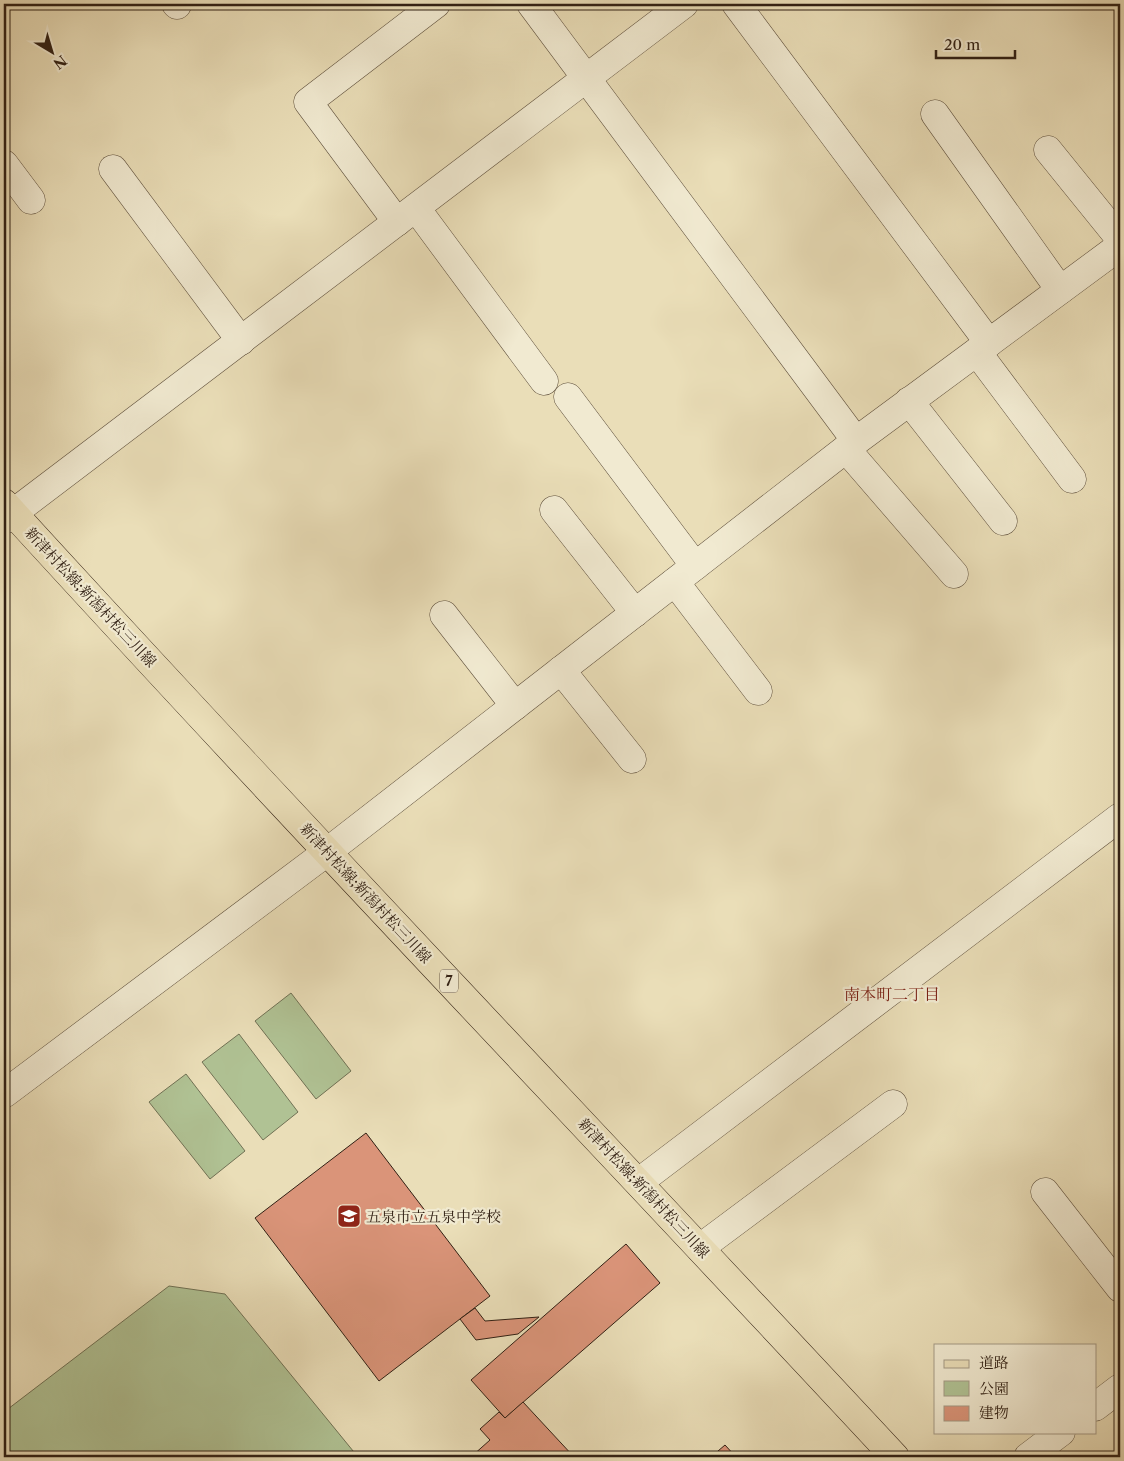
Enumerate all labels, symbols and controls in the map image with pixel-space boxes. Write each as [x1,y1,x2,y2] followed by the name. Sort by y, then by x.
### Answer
[28,28,78,78] north arrow
[936,28,1015,60] scale bar
[944,35,980,54] text: 20 m
[50,51,70,73] text: N
[21,523,161,671] street label: 新津村松線;新潟村松三川線
[296,819,436,967] street label: 新津村松線;新潟村松三川線
[440,969,458,992] road number: 7
[844,984,940,1004] district label: 南本町二丁目
[574,1114,714,1262] street label: 新津村松線;新潟村松三川線
[336,1203,362,1229] school or university icon: 五泉市立五泉中学校
[366,1207,501,1226] place label: 五泉市立五泉中学校
[934,1344,1096,1434] legend
[979,1353,1009,1372] text: 道路
[979,1379,1009,1398] text: 公園
[979,1403,1009,1422] text: 建物

